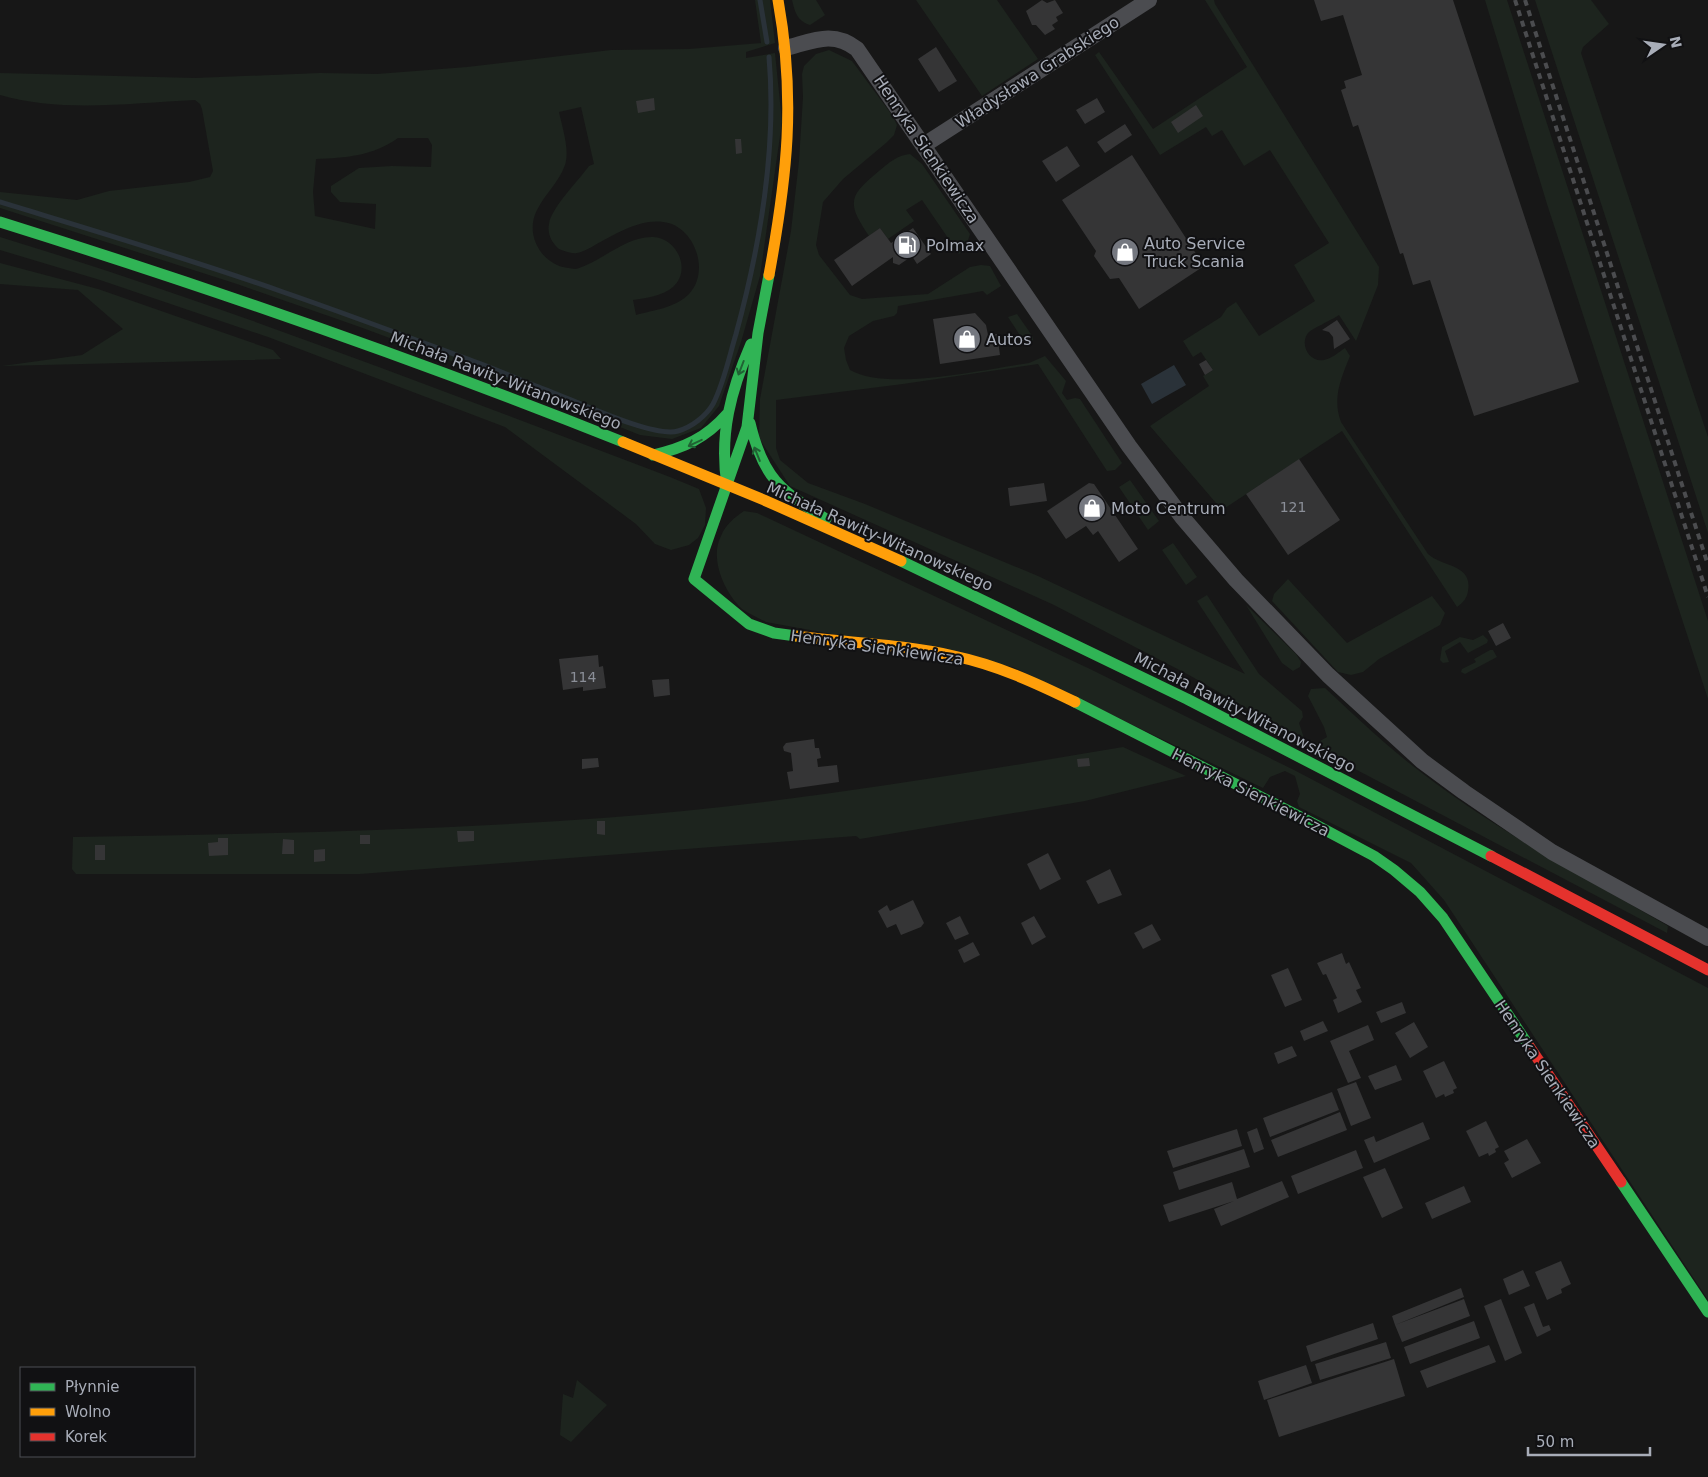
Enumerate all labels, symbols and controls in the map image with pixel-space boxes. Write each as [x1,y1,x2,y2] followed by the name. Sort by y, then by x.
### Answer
[952,12,1123,132] street label: Władysława Grabskiego
[1638,20,1688,70] north arrow
[1667,35,1685,50] text: N
[870,72,983,227] street label: Henryka Sienkiewicza
[892,230,922,260] fuel station icon: Polmax
[1143,234,1245,271] place label: Auto Service Truck Scania
[926,236,984,255] place label: Polmax
[1110,237,1140,267] shop icon: Auto Service Truck Scania
[952,324,982,354] shop icon: Autos
[388,328,624,433] street label: Michała Rawity-Witanowskiego
[986,330,1031,349] place label: Autos
[736,360,745,376] one-way arrow
[688,439,703,448] one-way arrow
[752,447,761,462] one-way arrow
[764,478,996,595] street label: Michała Rawity-Witanowskiego
[1077,493,1107,523] shop icon: Moto Centrum
[1111,499,1225,518] place label: Moto Centrum
[1280,499,1306,515] house number: 121
[789,626,965,669] street label: Henryka Sienkiewicza
[1131,648,1359,777] street label: Michała Rawity-Witanowskiego
[570,669,596,685] house number: 114
[1169,744,1333,841] street label: Henryka Sienkiewicza
[1491,997,1604,1152] street label: Henryka Sienkiewicza
[20,1367,195,1457] legend
[65,1378,120,1396] text: Płynnie
[65,1403,111,1421] text: Wolno
[1528,1424,1650,1456] scale bar
[65,1428,107,1446] text: Korek
[1536,1433,1574,1451] text: 50 m

